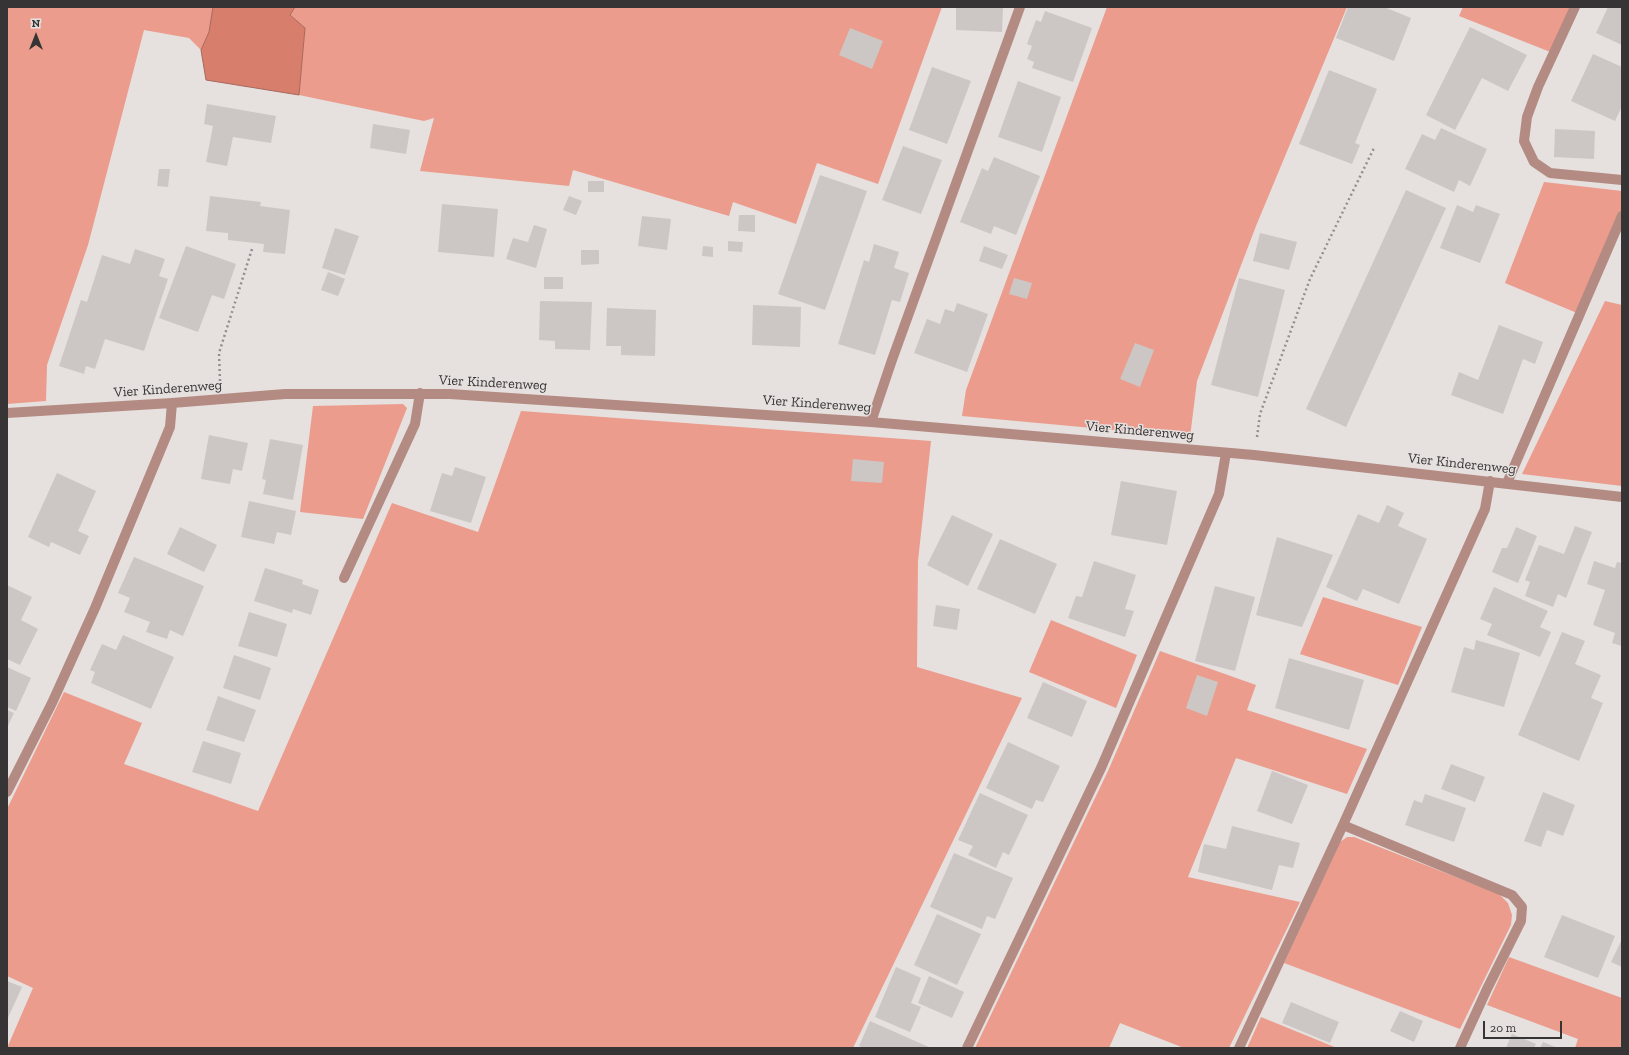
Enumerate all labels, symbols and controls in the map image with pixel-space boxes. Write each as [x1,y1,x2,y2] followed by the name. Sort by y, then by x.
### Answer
[16,16,56,56] north arrow
[32,17,40,30] text: N
[438,372,548,394] street label: Vier Kinderenweg
[113,377,223,401] street label: Vier Kinderenweg
[762,392,872,416] street label: Vier Kinderenweg
[1085,418,1195,444] street label: Vier Kinderenweg
[1407,450,1517,478] street label: Vier Kinderenweg
[1485,1013,1564,1039] scale bar
[1490,1021,1516,1035] text: 20 m

